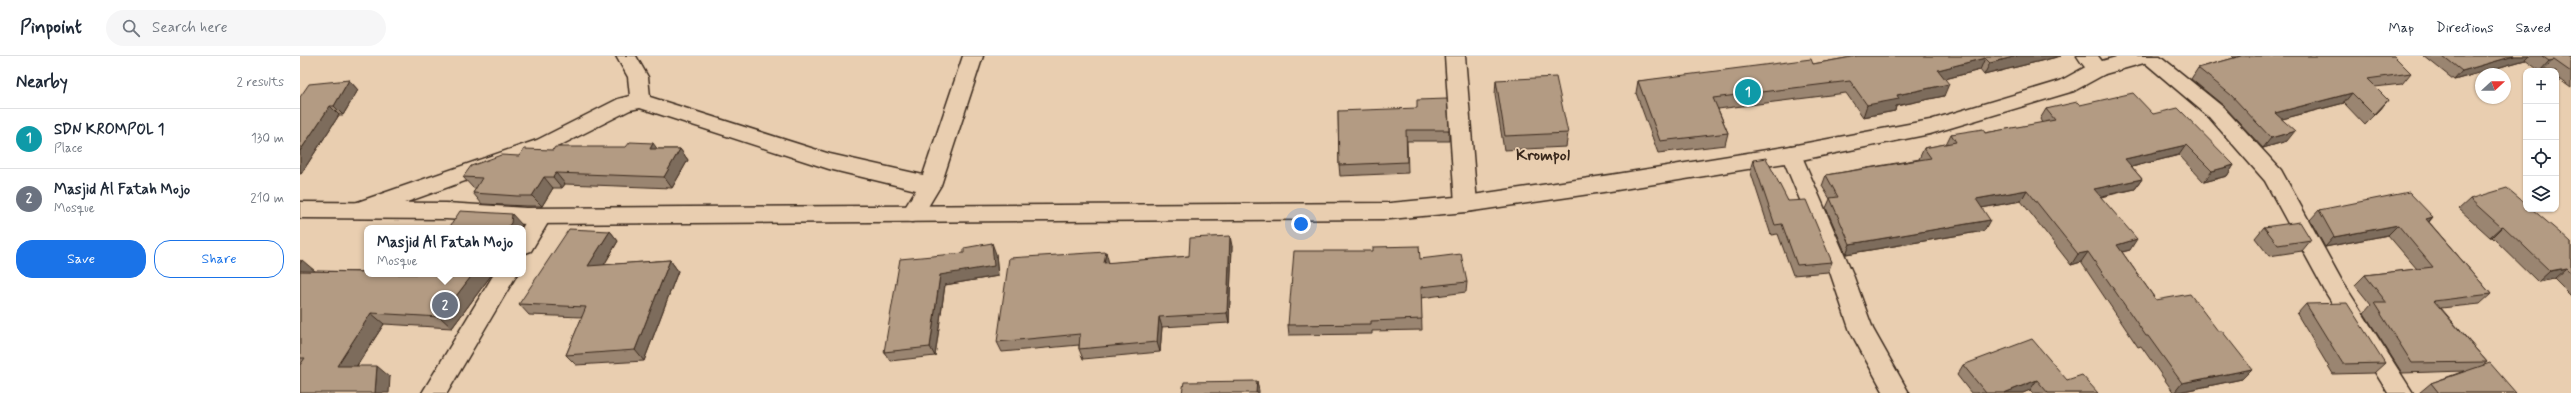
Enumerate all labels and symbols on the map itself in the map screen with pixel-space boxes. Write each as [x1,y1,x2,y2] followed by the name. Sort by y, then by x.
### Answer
[2475,68,2511,104] north arrow
[1735,77,1761,107] pin: 1
[1516,145,1570,166] district label: Krompol
[1291,214,1311,234] your location
[432,290,458,320] pin: 2

